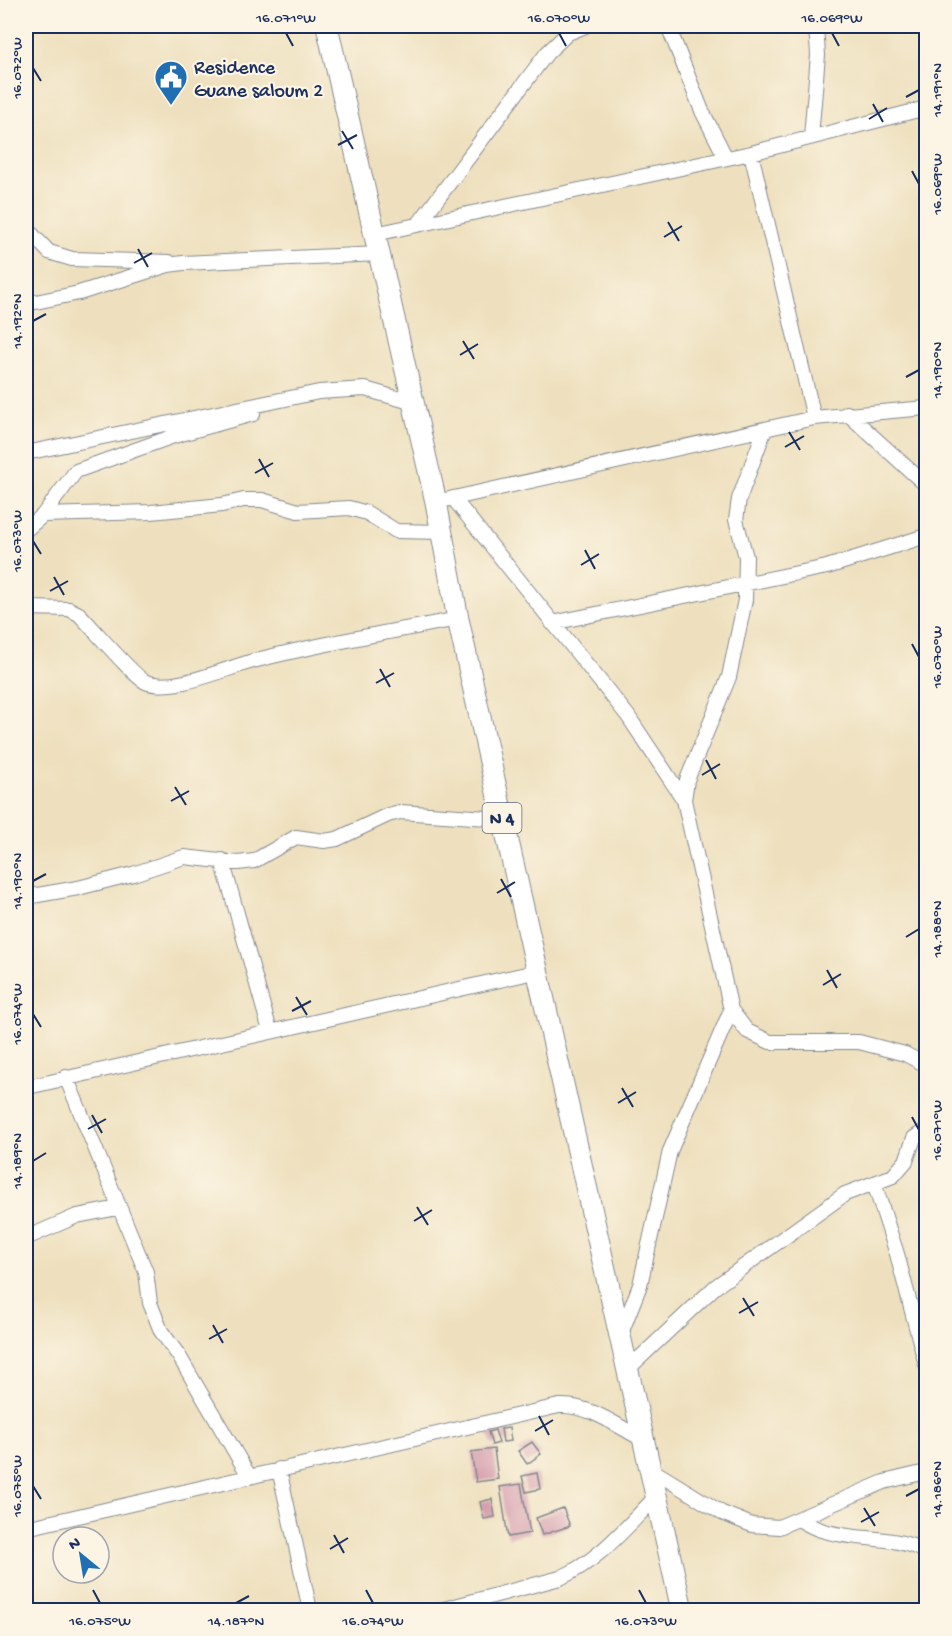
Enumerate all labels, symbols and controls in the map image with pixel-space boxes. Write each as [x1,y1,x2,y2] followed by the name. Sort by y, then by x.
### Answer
[255,10,316,28] text: 16.071°W
[527,10,591,28] text: 16.070°W
[800,10,863,28] text: 16.069°W
[9,37,27,100] text: 16.072°W
[194,58,323,104] place label: Residence Guane saloum 2
[153,59,189,106] public building icon: Residence Guane saloum 2
[929,63,947,118] text: 14.191°N
[929,153,947,216] text: 16.069°W
[9,293,27,350] text: 14.192°N
[929,342,947,399] text: 14.190°N
[9,510,27,573] text: 16.073°W
[929,625,947,689] text: 16.070°W
[482,803,522,833] road number: N 4
[9,853,27,910] text: 14.190°N
[929,900,947,958] text: 14.188°N
[9,983,27,1046] text: 16.074°W
[929,1100,947,1161] text: 16.071°W
[9,1133,27,1190] text: 14.189°N
[9,1455,27,1518] text: 16.075°W
[929,1461,947,1518] text: 14.186°N
[51,1525,111,1585] north arrow
[66,1534,85,1556] text: N
[68,1613,131,1631] text: 16.075°W
[207,1613,264,1631] text: 14.187°N
[341,1613,404,1631] text: 16.074°W
[614,1613,677,1631] text: 16.073°W

